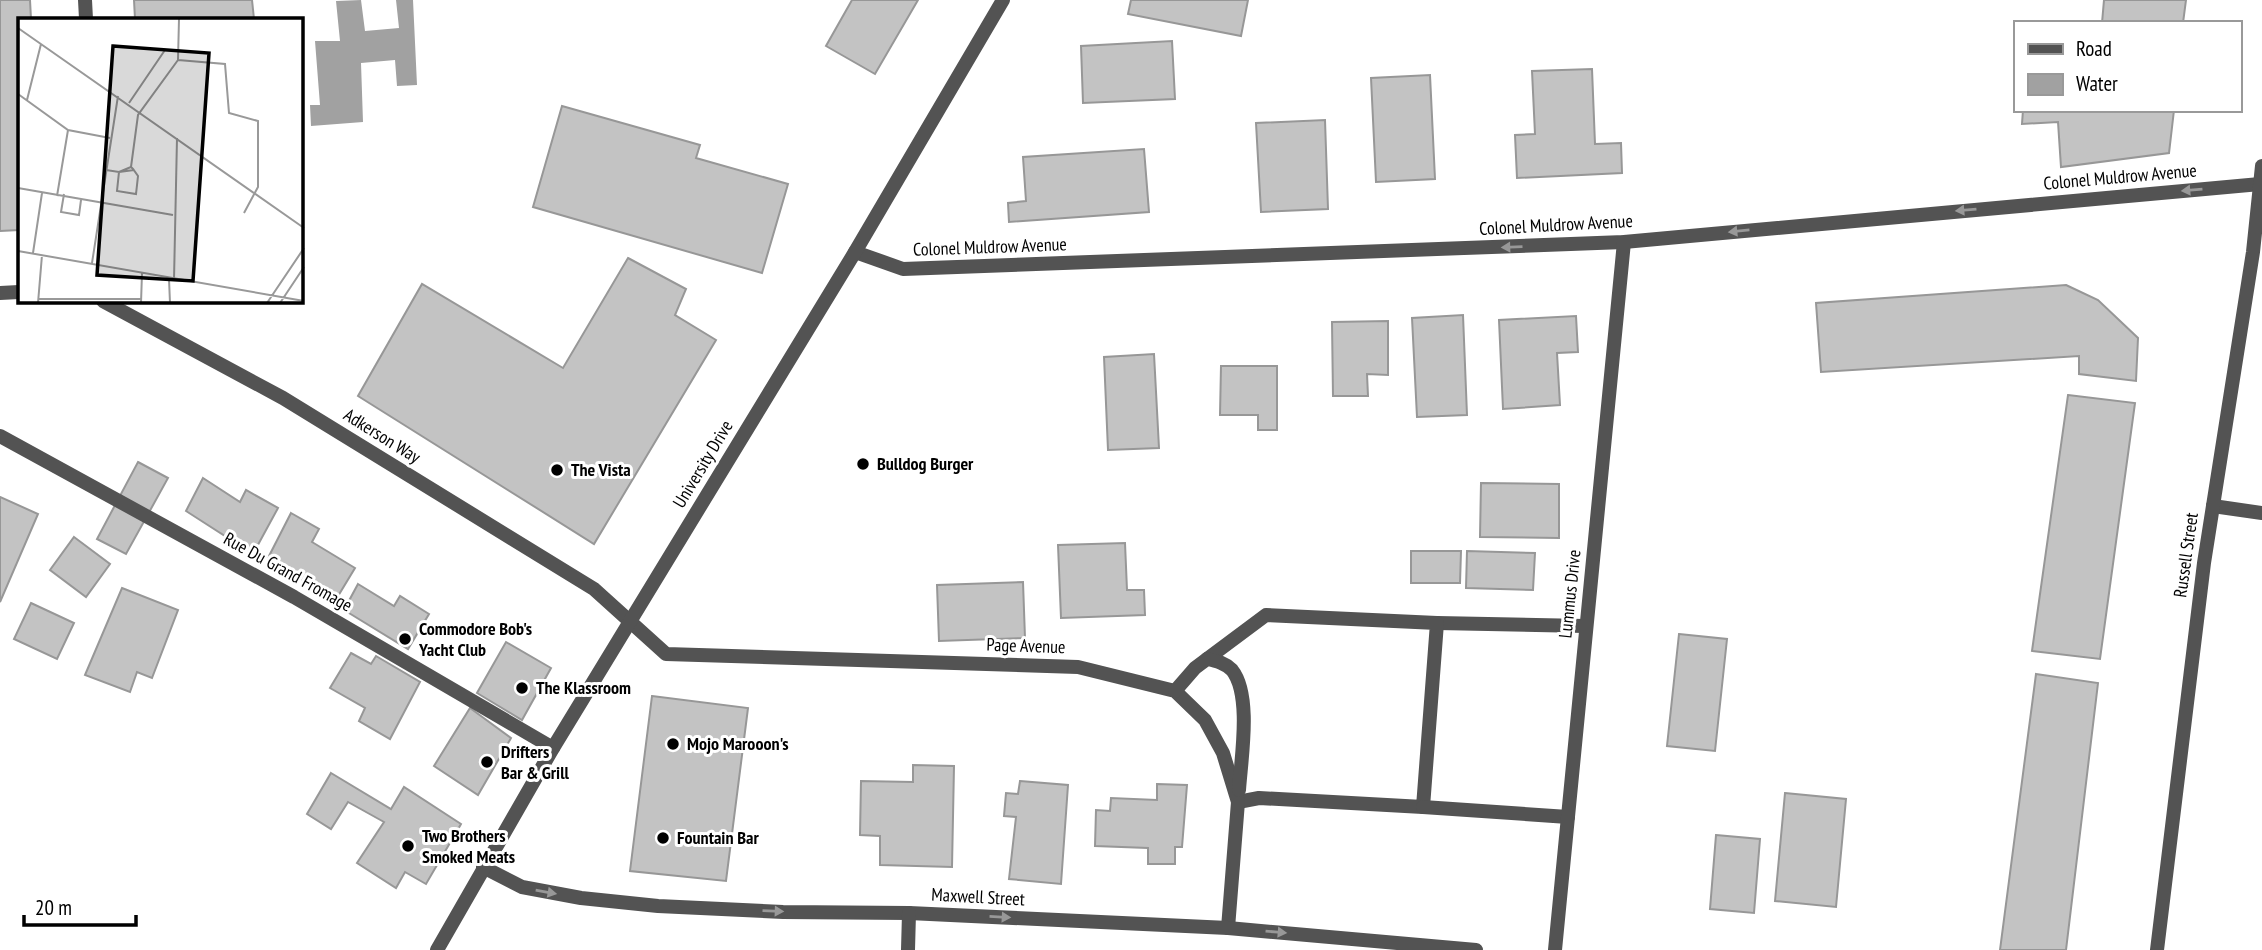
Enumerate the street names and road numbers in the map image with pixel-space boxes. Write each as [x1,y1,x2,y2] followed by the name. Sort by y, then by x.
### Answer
[2042,158,2198,195] street label: Colonel Muldrow Avenue
[1479,209,1633,240] street label: Colonel Muldrow Avenue
[913,232,1067,261] street label: Colonel Muldrow Avenue
[340,403,425,468] street label: Adkerson Way
[667,416,738,512] street label: University Drive
[2168,511,2203,599] street label: Russell Street
[220,527,357,616] street label: Rue Du Grand Fromage
[1553,549,1586,639] street label: Lummus Drive
[986,633,1066,658] street label: Page Avenue
[931,883,1025,910] street label: Maxwell Street

